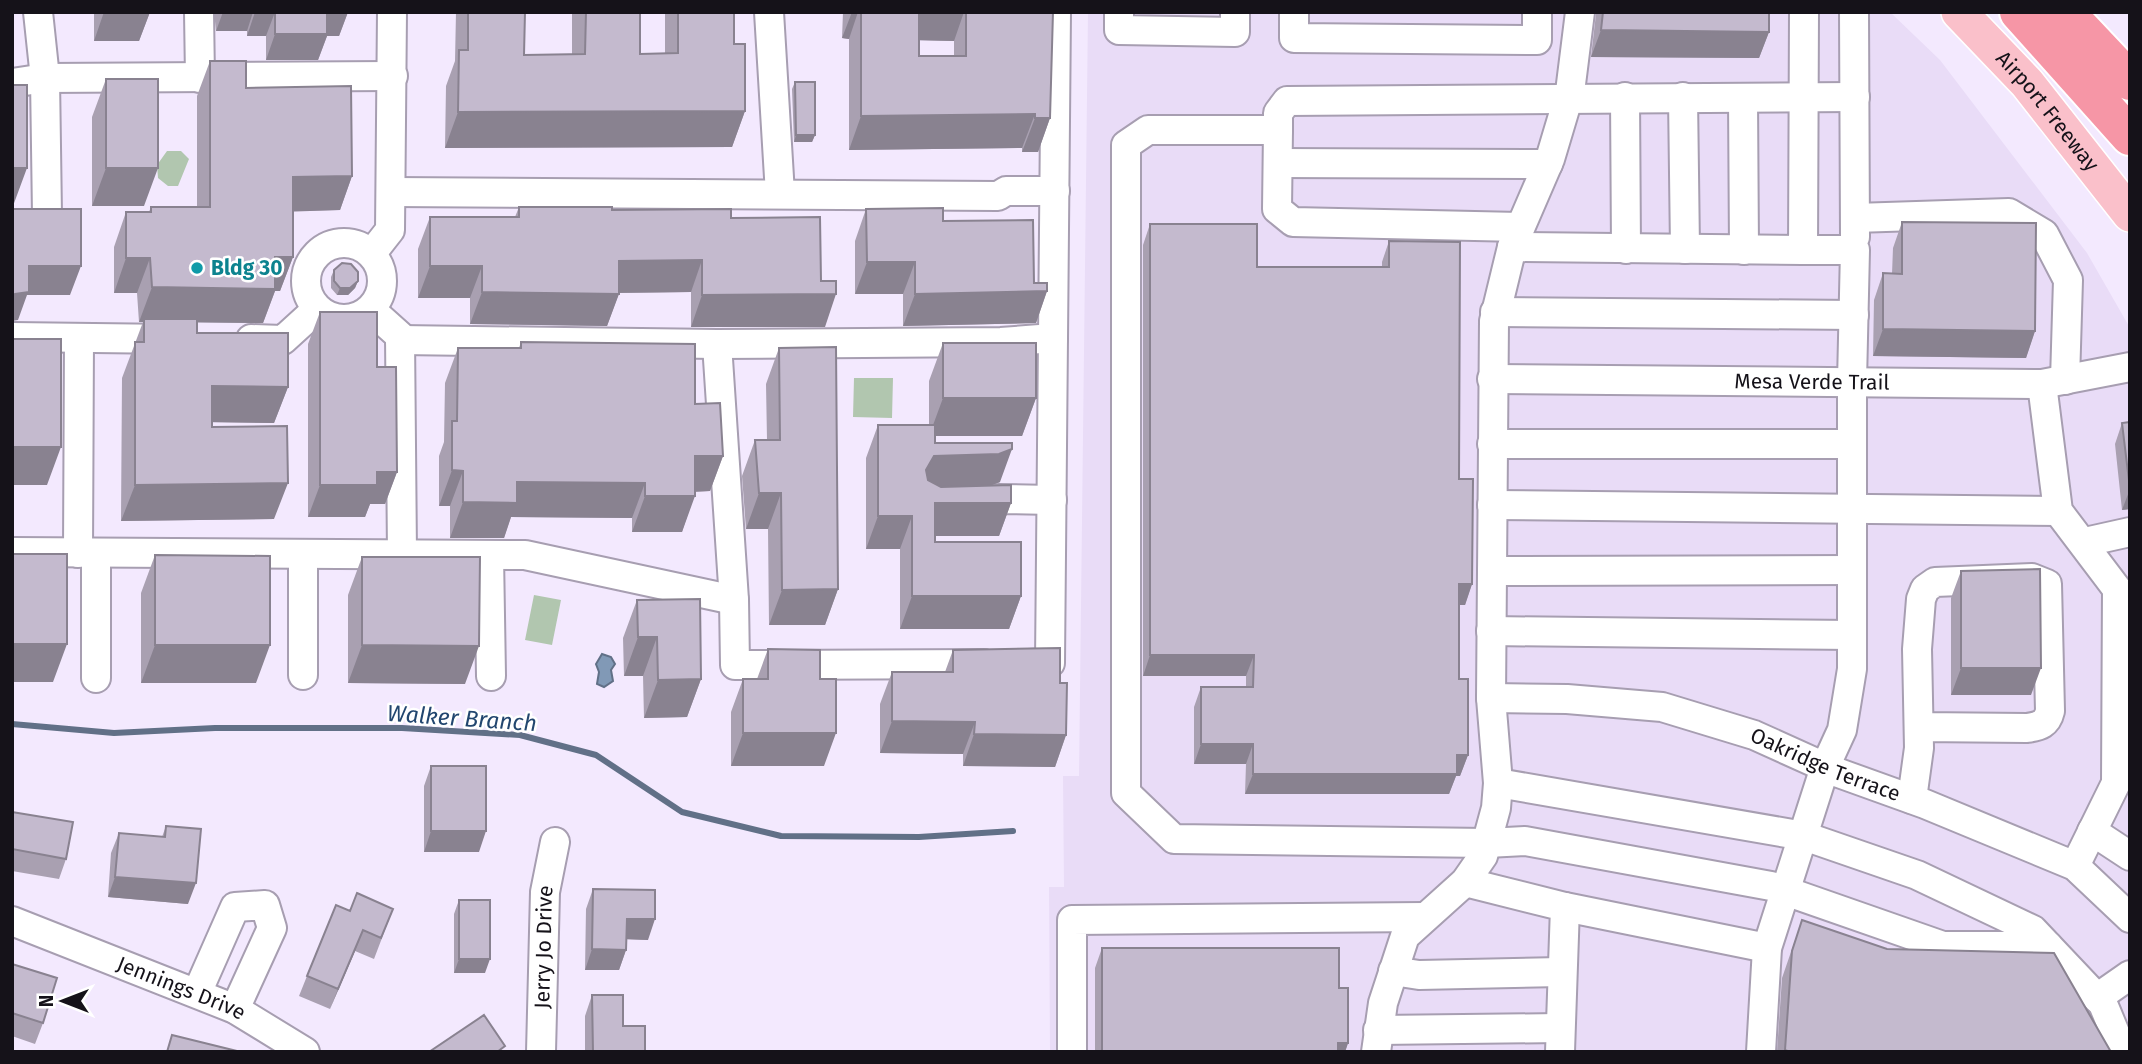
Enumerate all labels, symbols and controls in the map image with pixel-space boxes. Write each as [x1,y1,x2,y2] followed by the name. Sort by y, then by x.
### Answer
[1990,45,2105,177] street label: Airport Freeway
[211,255,282,281] place label: Bldg 30
[189,260,205,276] marker: Bldg 30
[1734,368,1890,396] street label: Mesa Verde Trail
[386,699,538,737] water label: Walker Branch
[1746,722,1904,807] street label: Oakridge Terrace
[529,883,559,1009] street label: Jerry Jo Drive
[113,951,251,1025] street label: Jennings Drive
[28,966,98,1036] north arrow
[35,995,58,1007] text: N

